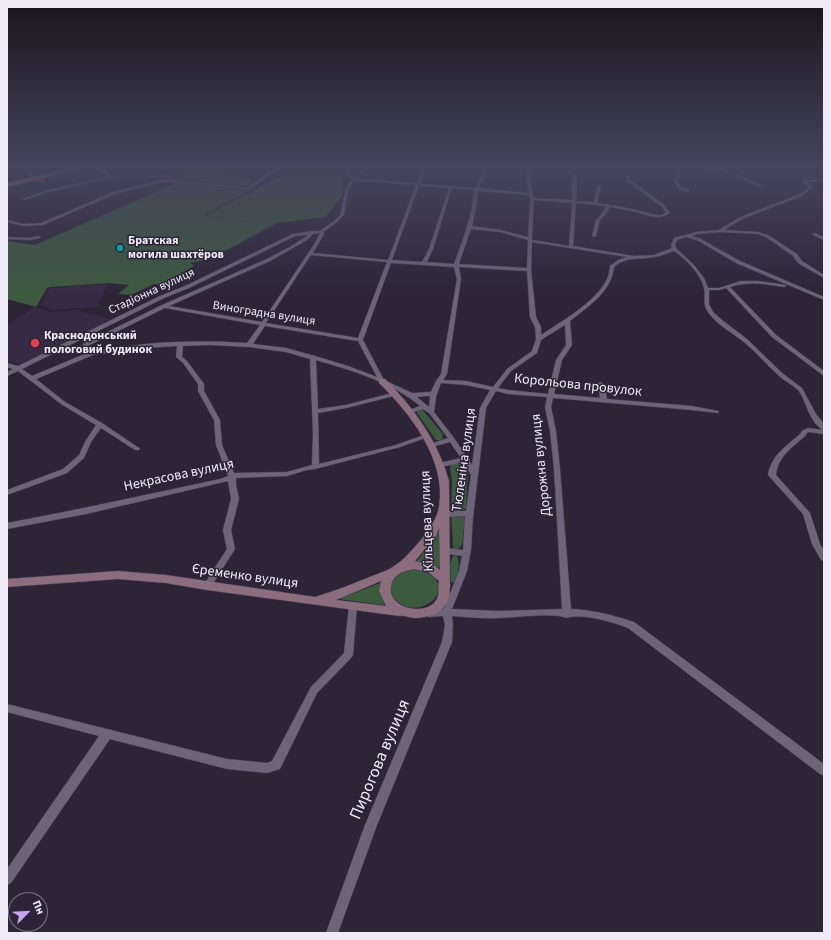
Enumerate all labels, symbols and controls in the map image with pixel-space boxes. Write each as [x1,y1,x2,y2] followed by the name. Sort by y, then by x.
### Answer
[128,234,224,262] place label: Братская могила шахтёров
[115,243,125,253] marker: Братская могила шахтёров
[107,266,197,318] street label: Стадіонна вулиця
[212,299,316,329] street label: Виноградна вулиця
[44,329,152,357] place label: Краснодонський пологовий будинок
[29,337,41,349] marker: Краснодонський пологовий будинок
[513,371,643,401] street label: Корольова провулок
[449,407,481,513] street label: Тюленіна вулиця
[528,413,556,517] street label: Дорожна вулиця
[122,456,236,496] street label: Некрасова вулиця
[418,470,438,572] street label: Кільцева вулиця
[191,561,299,593] street label: Єременко вулиця
[346,697,416,823] street label: Пирогова вулиця
[8,892,48,932] north arrow
[29,898,48,917] text: Пн

